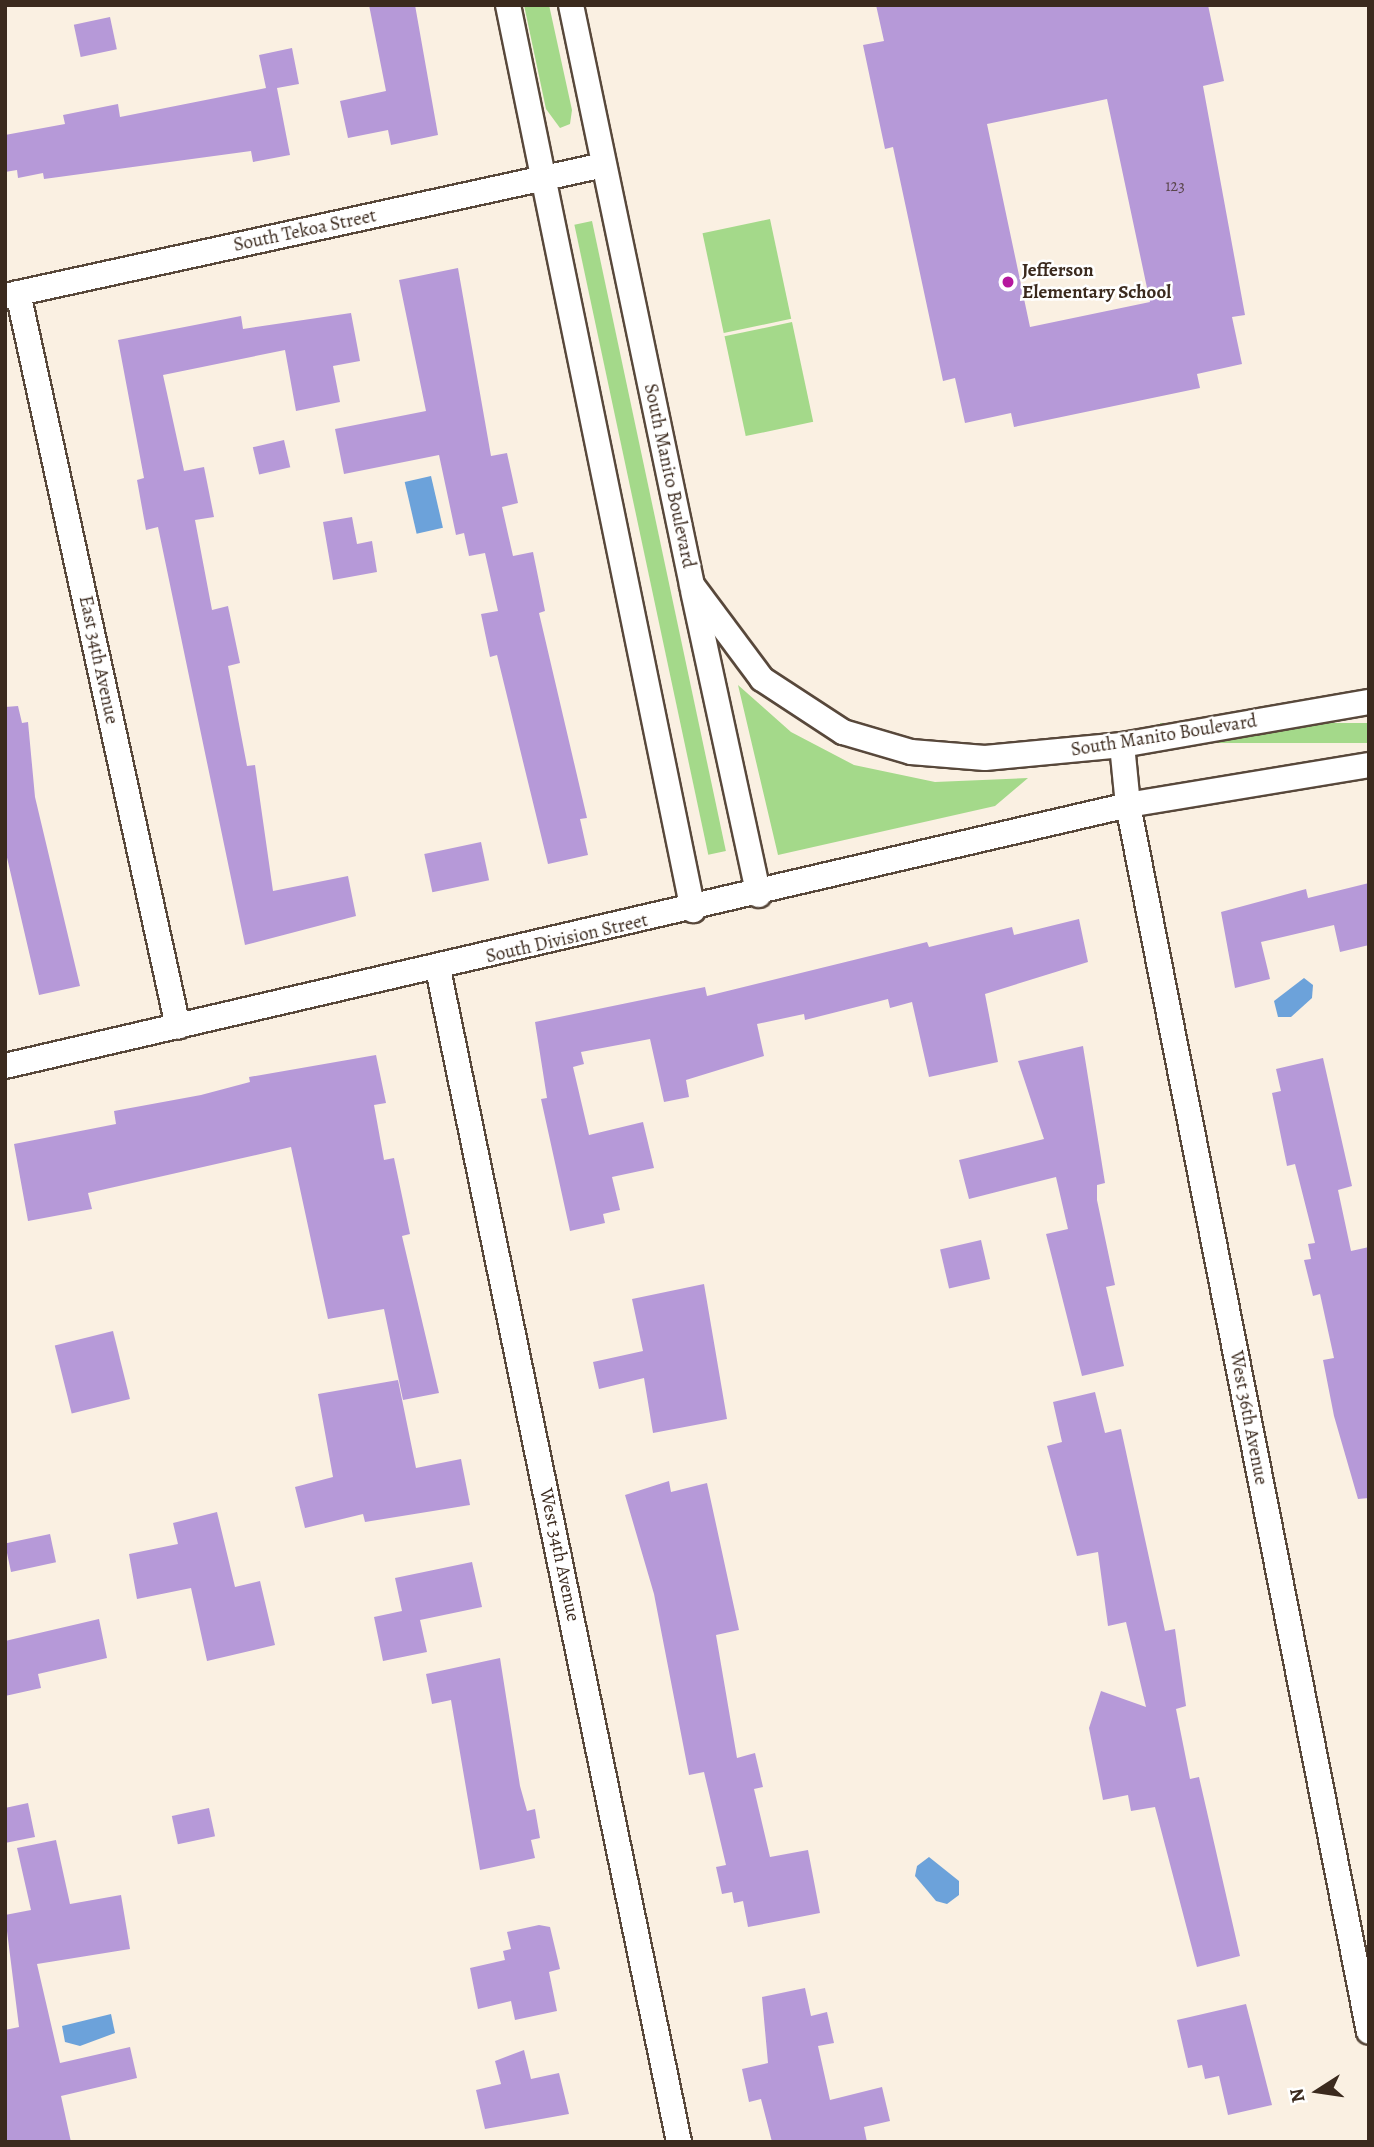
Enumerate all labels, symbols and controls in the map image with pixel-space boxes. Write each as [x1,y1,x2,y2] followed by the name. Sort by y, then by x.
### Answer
[1165,176,1185,196] house number: 123
[232,205,378,257] street label: South Tekoa Street
[1022,260,1171,304] place label: Jefferson Elementary School
[1000,274,1016,290] marker: Jefferson Elementary School
[638,382,700,570] street label: South Manito Boulevard
[73,594,123,726] street label: East 34th Avenue
[1069,710,1259,762] street label: South Manito Boulevard
[484,909,650,969] street label: South Division Street
[1224,1349,1272,1487] street label: West 36th Avenue
[534,1486,584,1624] street label: West 34th Avenue
[1283,2056,1353,2126] north arrow
[1283,2086,1312,2105] text: N

